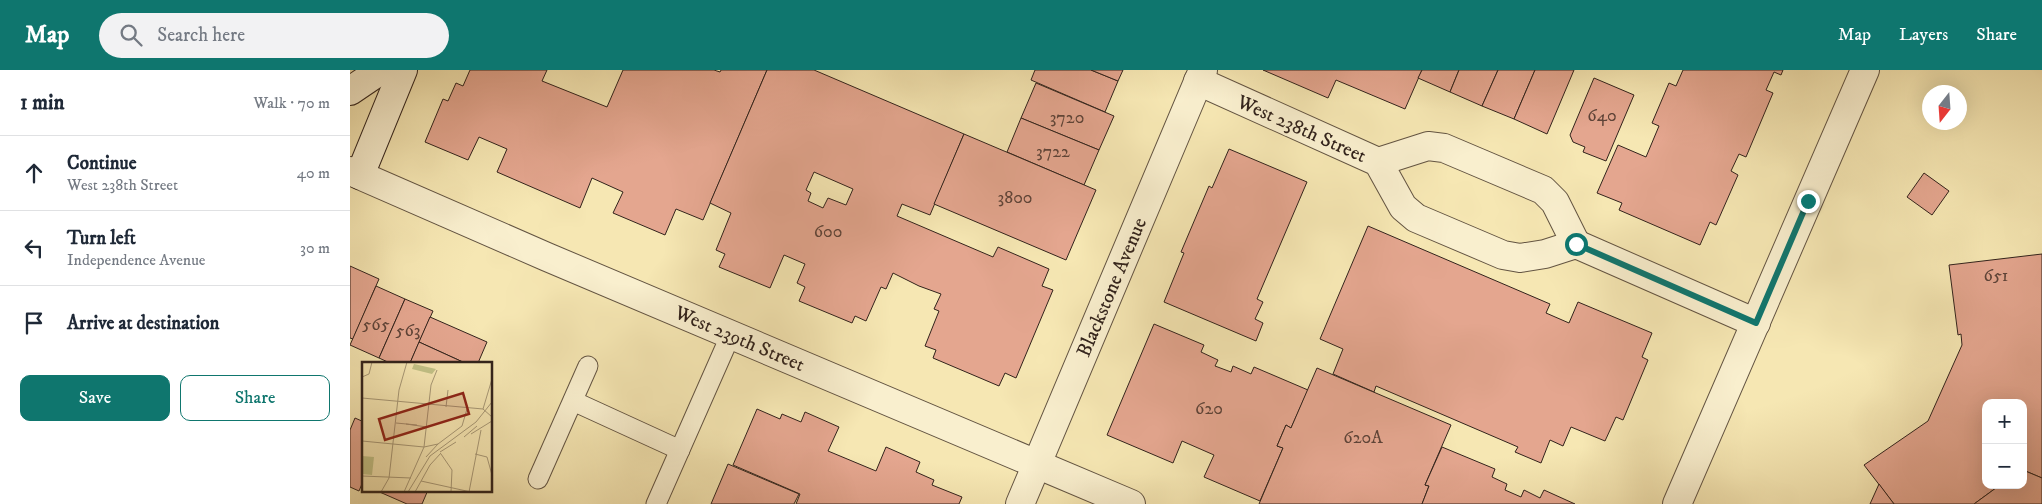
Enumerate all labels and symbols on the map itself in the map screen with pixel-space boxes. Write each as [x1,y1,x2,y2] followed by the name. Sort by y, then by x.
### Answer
[1922,85,1967,130] north arrow
[1232,89,1370,169] street label: West 238th Street
[1587,105,1617,127] house number: 640
[1050,107,1084,129] house number: 3720
[1036,141,1070,163] house number: 3722
[997,187,1033,209] house number: 3800
[1797,190,1820,213] route end
[1072,214,1153,361] street label: Blackstone Avenue
[814,221,842,243] house number: 600
[1565,233,1588,256] route start
[1984,265,2008,287] house number: 651
[670,300,808,378] street label: West 239th Street
[362,314,390,336] house number: 565
[395,320,421,342] house number: 563
[362,362,492,492] inset map
[1195,398,1223,420] house number: 620
[1343,427,1383,449] house number: 620A

